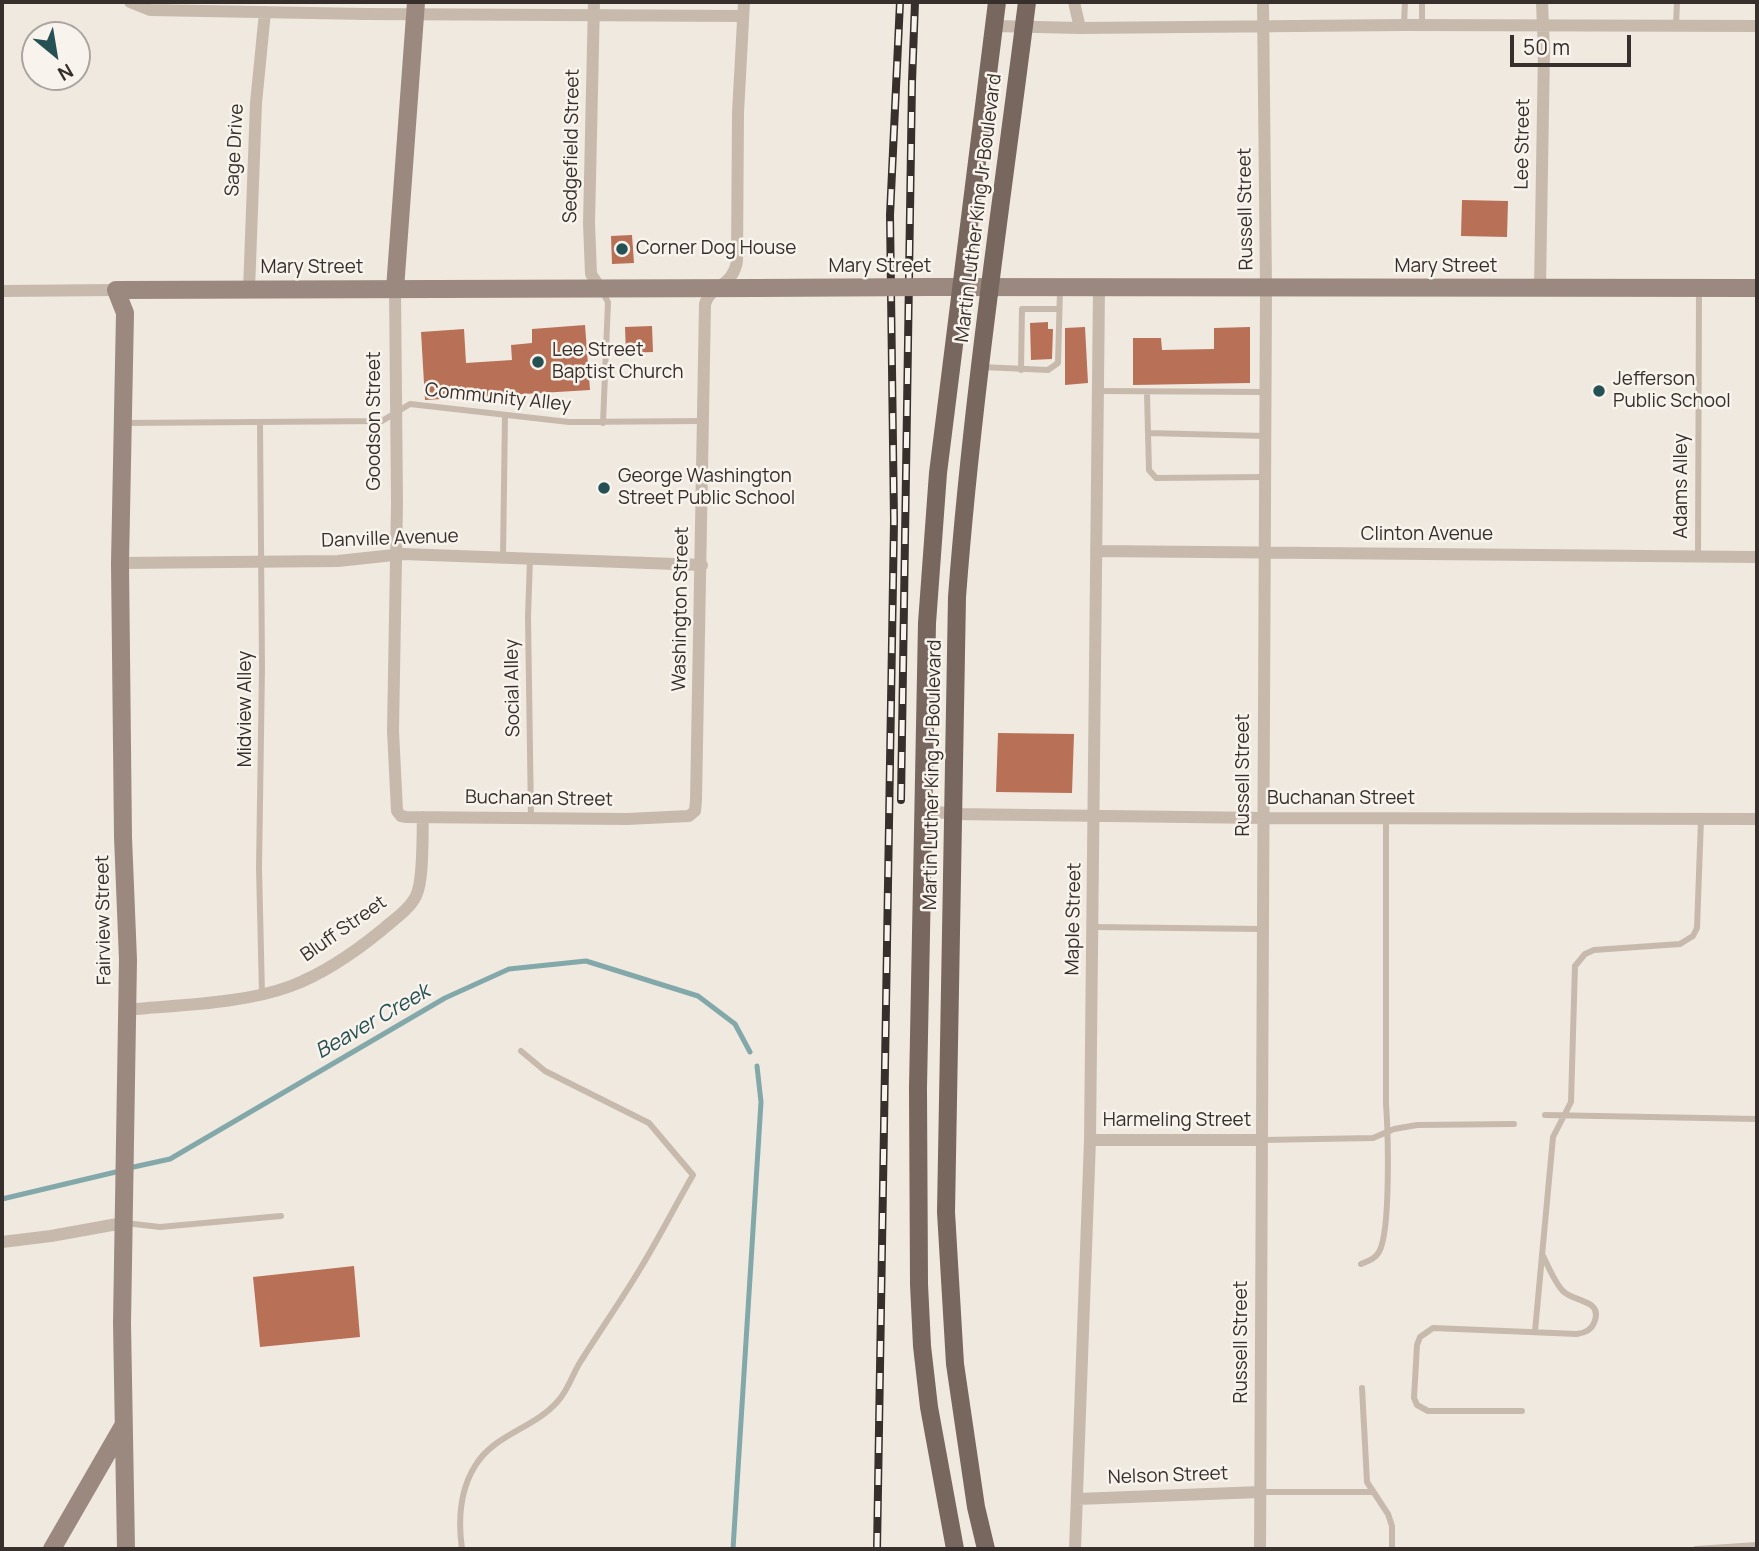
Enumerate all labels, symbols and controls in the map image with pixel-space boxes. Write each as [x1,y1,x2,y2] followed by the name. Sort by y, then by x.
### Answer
[21,21,91,91] north arrow
[1514,21,1635,65] scale bar
[1523,33,1570,61] text: 50 m
[53,58,78,87] text: N
[559,69,585,223] street label: Sedgefield Street
[951,72,1007,344] street label: Martin Luther King Jr Boulevard
[1511,98,1535,190] street label: Lee Street
[221,103,249,197] street label: Sage Drive
[1234,147,1258,271] street label: Russell Street
[636,238,796,260] place label: Corner Dog House
[614,241,630,257] marker: Corner Dog House
[829,256,931,278] street label: Mary Street
[1395,256,1497,278] street label: Mary Street
[261,257,363,279] street label: Mary Street
[552,340,684,384] place label: Lee Street Baptist Church
[364,351,386,491] street label: Goodson Street
[530,354,546,370] marker: Lee Street Baptist Church
[1613,369,1731,413] place label: Jefferson Public School
[424,379,572,417] street label: Community Alley
[1591,383,1607,399] marker: Jefferson Public School
[1671,433,1693,539] street label: Adams Alley
[618,466,795,510] place label: George Washington Street Public School
[596,480,612,496] marker: George Washington Street Public School
[1361,524,1493,546] street label: Clinton Avenue
[321,525,459,553] street label: Danville Avenue
[668,526,694,692] street label: Washington Street
[501,639,525,737] street label: Social Alley
[919,640,947,910] street label: Martin Luther King Jr Boulevard
[235,651,257,767] street label: Midview Alley
[1233,714,1255,836] street label: Russell Street
[465,786,613,812] street label: Buchanan Street
[1267,788,1415,810] street label: Buchanan Street
[91,855,117,985] street label: Fairview Street
[1062,862,1086,976] street label: Maple Street
[297,891,391,967] street label: Bluff Street
[311,979,435,1065] water label: Beaver Creek
[1103,1110,1251,1132] street label: Harmeling Street
[1231,1281,1253,1403] street label: Russell Street
[1107,1463,1229,1489] street label: Nelson Street

